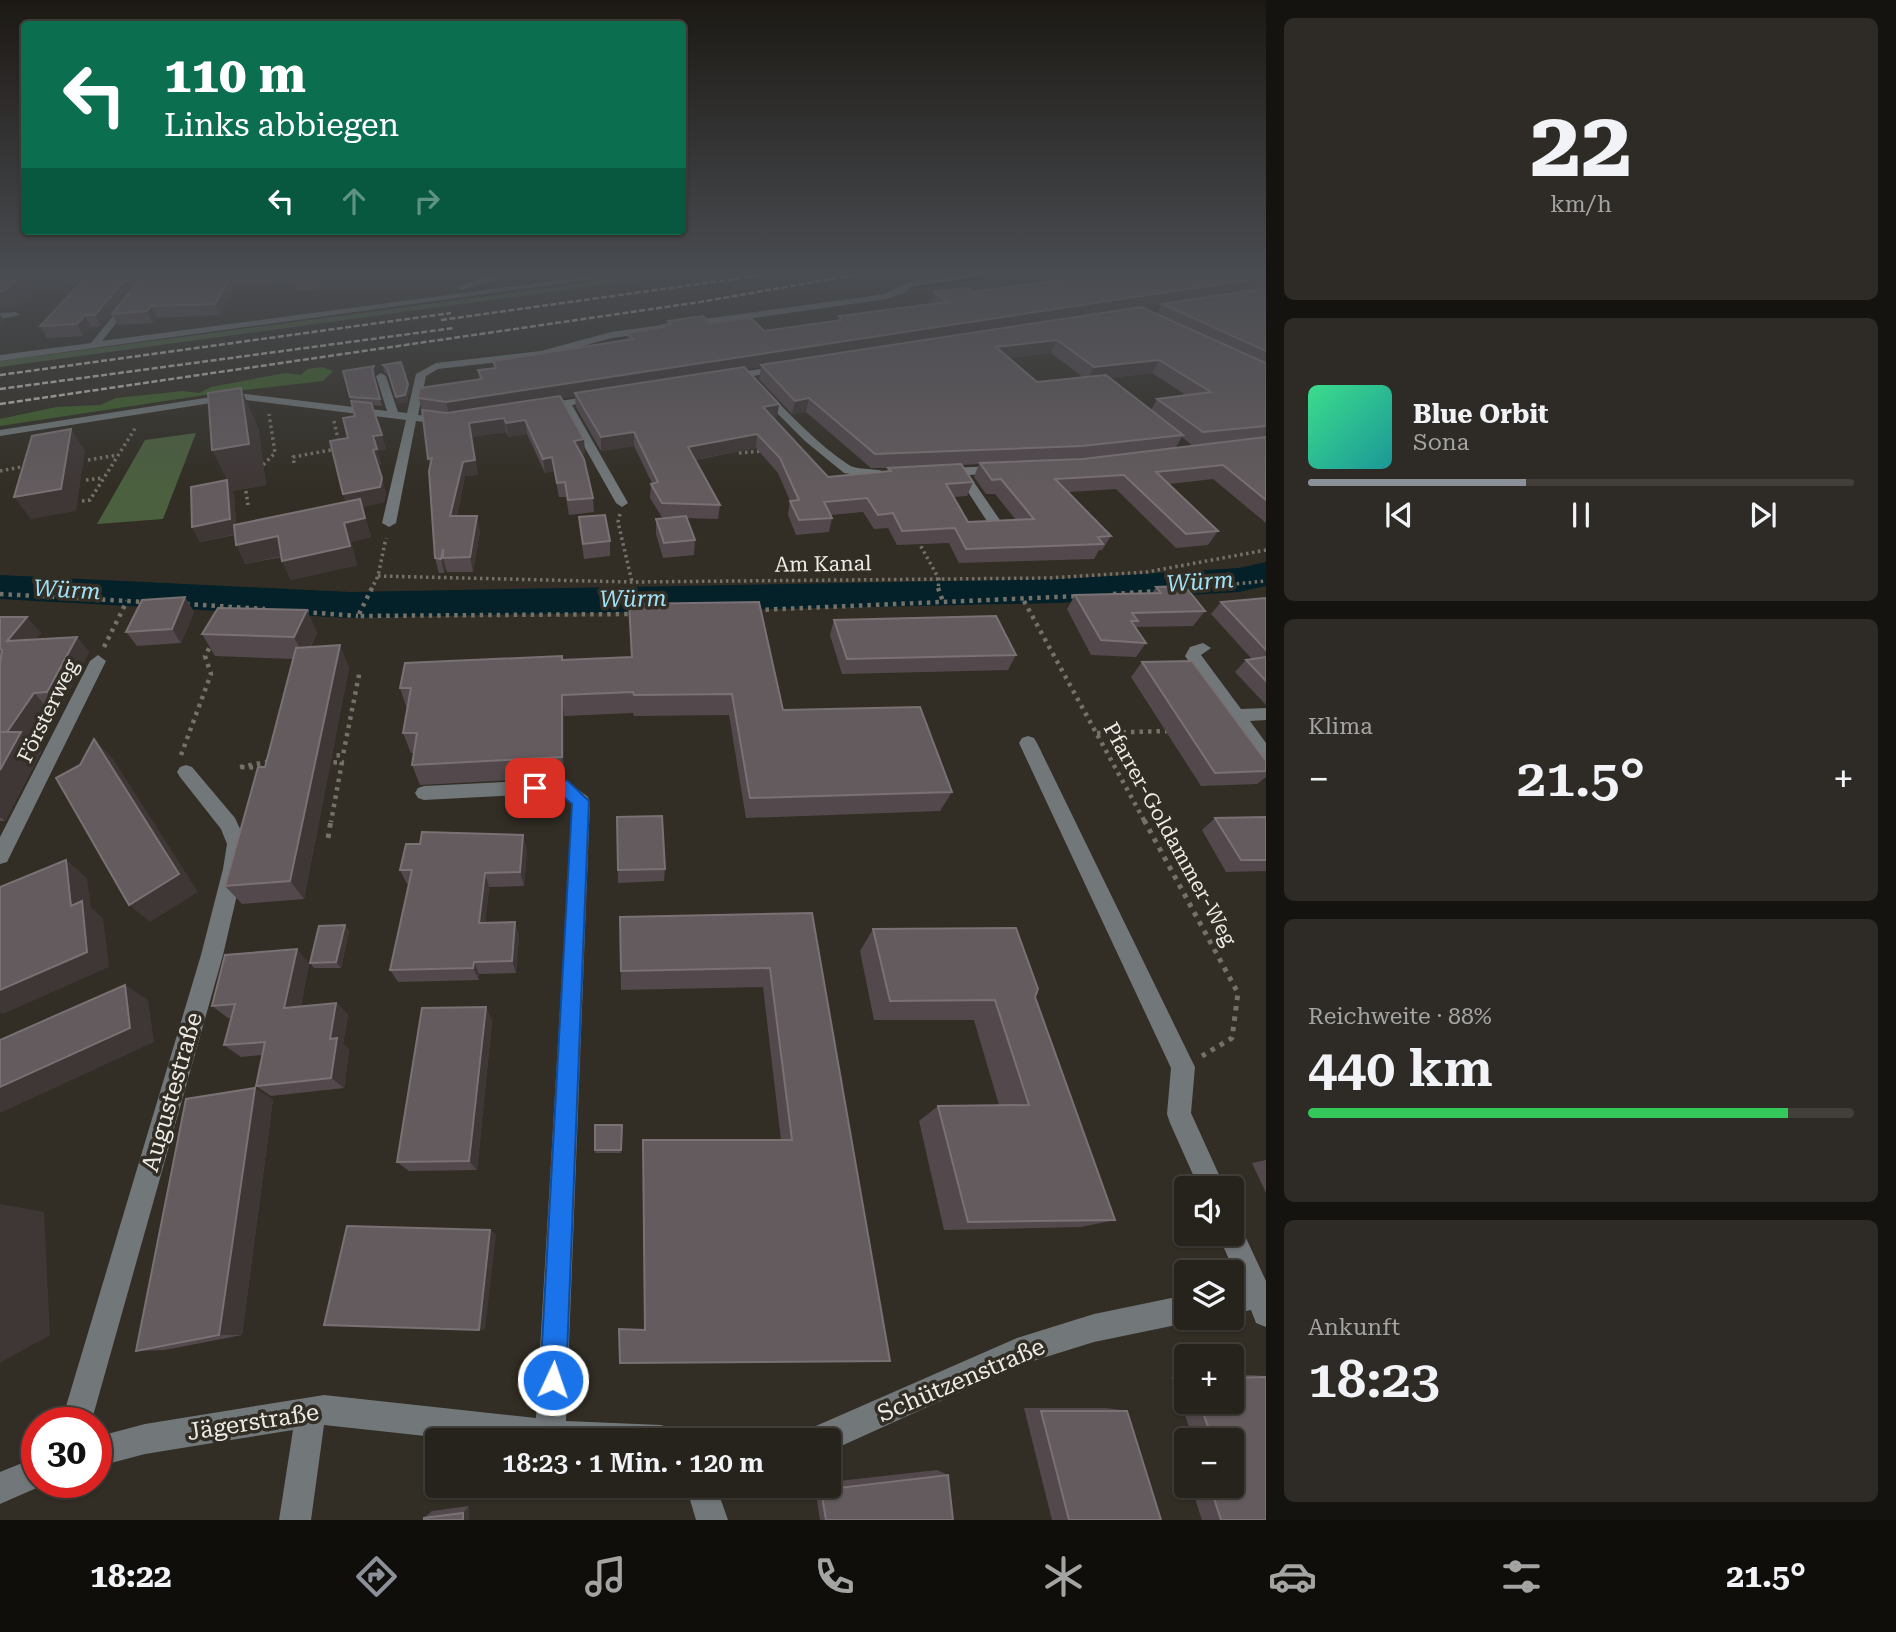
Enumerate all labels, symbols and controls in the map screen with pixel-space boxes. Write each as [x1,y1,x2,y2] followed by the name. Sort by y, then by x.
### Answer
[164,47,306,104] text: 110 m
[49,49,140,140] icon: left
[1530,92,1632,198] text: 22
[164,106,399,144] text: Links abbiegen
[262,182,300,220] icon: left
[335,182,373,220] icon: ahead
[408,182,446,220] icon: right
[1550,191,1612,218] text: km/h
[1413,399,1549,429] text: Blue Orbit
[1413,429,1469,456] text: Sona
[1380,496,1418,534] icon: previous
[1562,496,1600,534] icon: pause
[1744,496,1782,534] icon: next
[774,551,872,577] street label: Am Kanal
[1165,566,1235,598] water label: Würm
[33,575,101,605] water label: Würm
[599,585,667,613] water label: Würm
[13,656,83,766] street label: Försterweg
[1308,713,1373,740] text: Klima
[1099,718,1242,950] street label: Pfarrer-Goldammer-Weg
[1517,748,1645,809] text: 21.5°
[1308,757,1329,801] text: −
[1833,757,1854,801] text: +
[505,758,565,818] pin
[516,769,554,807] icon: arrive
[1308,1003,1492,1030] text: Reichweite · 88%
[136,1009,208,1175] street label: Augustestraße
[1308,1038,1493,1099] text: 440 km
[1174,1176,1244,1498] map controls
[1174,1176,1244,1246] button: sound
[1174,1260,1244,1330] button: layers
[1308,1314,1400,1341] text: Ankunft
[873,1332,1049,1428] street label: Schützenstraße
[516,1343,590,1417] position arrow
[1174,1344,1244,1414] button: +
[1308,1349,1440,1410] text: 18:23
[185,1398,321,1446] street label: Jägerstraße
[21,1407,112,1498] speed limit sign: 30
[1174,1428,1244,1498] button: −
[502,1448,764,1478] text: 18:23 · 1 Min. · 120 m
[352,1552,401,1601] icon: directions
[581,1552,630,1601] icon: music
[810,1552,859,1601] icon: phone
[1039,1552,1088,1601] icon: climate
[1268,1552,1317,1601] icon: car
[1497,1552,1546,1601] icon: filters
[90,1557,172,1595] text: 18:22
[1726,1557,1806,1595] text: 21.5°

